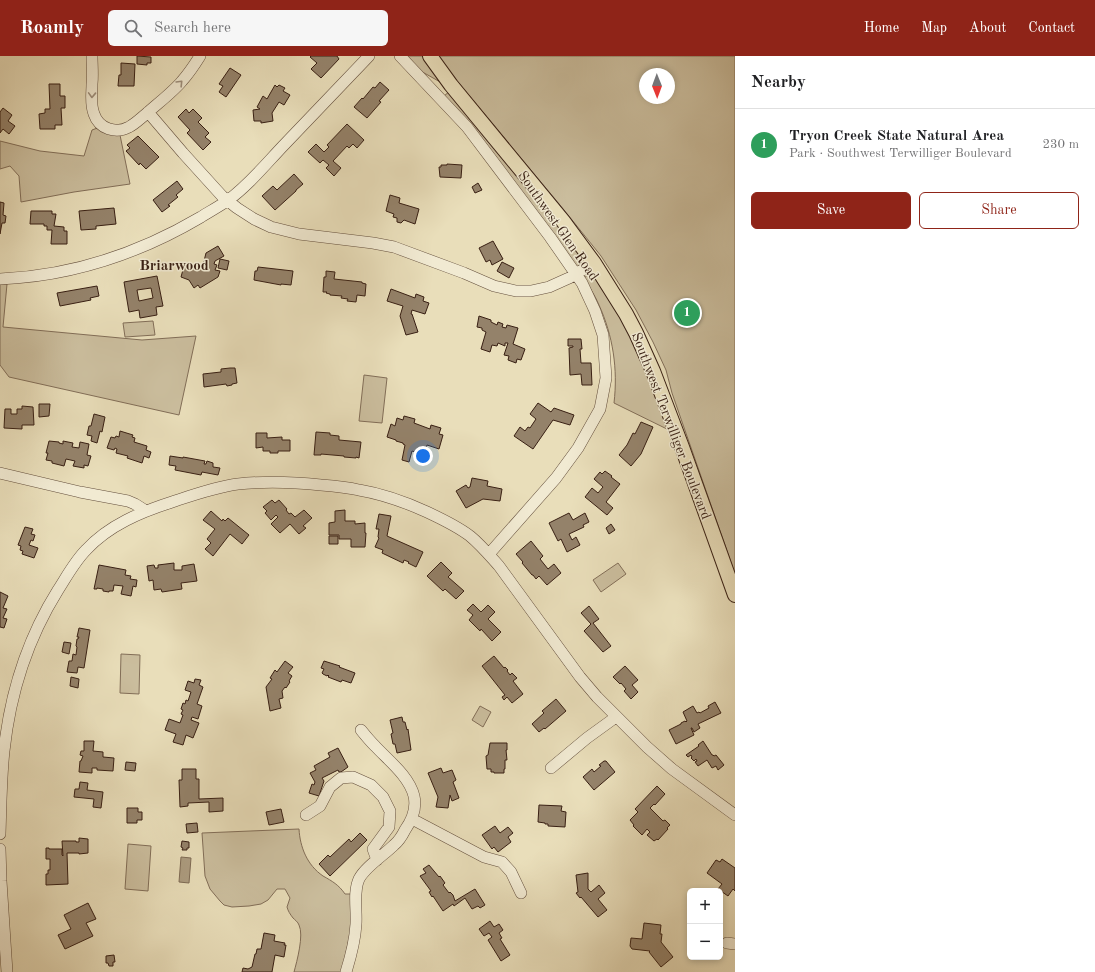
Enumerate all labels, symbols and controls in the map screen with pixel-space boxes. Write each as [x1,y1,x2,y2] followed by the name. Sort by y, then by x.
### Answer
[108,10,388,46] search box
[122,17,144,39] icon: search
[20,19,84,38] text: Roamly
[154,21,231,36] text: Search here
[864,21,899,35] text: Home
[921,21,947,35] text: Map
[969,21,1006,35] text: About
[1028,21,1075,35] text: Contact
[639,68,675,104] north arrow
[751,74,806,91] text: Nearby
[175,80,183,88] one-way arrow
[88,92,96,98] one-way arrow
[789,129,1004,144] text: Tryon Creek State Natural Area
[760,138,768,151] text: 1
[1042,138,1079,151] text: 230 m
[789,147,1012,160] text: Park · Southwest Terwilliger Boulevard
[515,169,601,283] street label: Southwest Glen Road
[751,192,911,229] button: Save
[919,192,1079,229] button: Share
[139,259,209,274] district label: Briarwood
[674,298,700,328] pin: 1
[629,330,713,522] street label: Southwest Terwilliger Boulevard
[413,446,433,466] your location
[687,888,723,960] map controls
[687,888,723,924] button: +
[687,924,723,960] button: −

